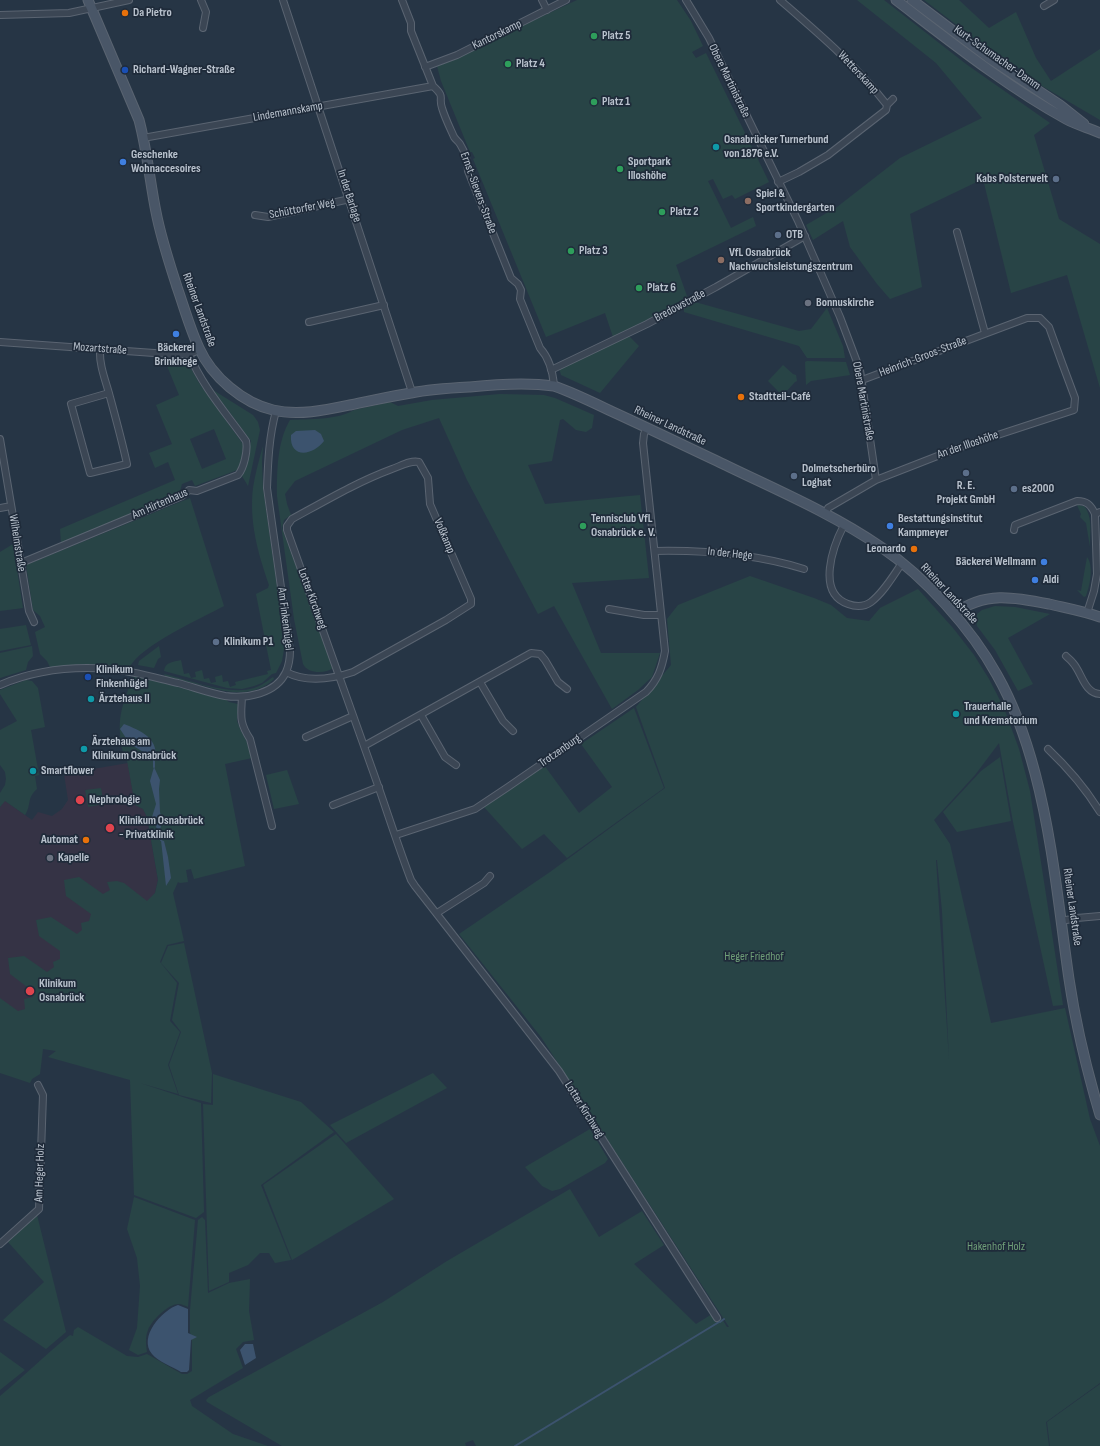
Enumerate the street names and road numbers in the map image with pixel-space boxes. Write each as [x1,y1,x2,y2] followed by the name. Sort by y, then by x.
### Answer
[470,17,524,53] street label: Kantorskamp
[951,23,1043,93] street label: Kurt-Schumacher-Damm
[705,42,753,120] street label: Obere Martinistraße
[834,48,882,98] street label: Wetterskamp
[252,99,324,125] street label: Lindemannskamp
[457,150,499,236] street label: Ernst-Sievers-Straße
[334,168,364,224] street label: In der Barlage
[268,196,336,222] street label: Schüttorfer Weg
[179,271,219,349] street label: Rheiner Landstraße
[652,287,708,325] street label: Bredowstraße
[877,334,969,380] street label: Heinrich-Groos-Straße
[73,340,127,358] street label: Mozartstraße
[849,360,877,442] street label: Obere Martinistraße
[632,403,708,449] street label: Rheiner Landstraße
[935,428,1001,462] street label: An der Illoshöhe
[130,485,190,523] street label: Am Hirtenhaus
[5,513,29,573] street label: Wilhelmstraße
[430,516,458,556] street label: Voßkamp
[707,544,753,564] street label: In der Hege
[917,561,981,627] street label: Rheiner Landstraße
[294,567,330,631] street label: Lotter Kirchweg
[274,587,296,651] street label: Am Finkenhügel
[536,731,584,771] street label: Trotzenburg
[1059,867,1085,947] street label: Rheiner Landstraße
[561,1079,607,1141] street label: Lotter Kirchweg
[32,1144,48,1202] street label: Am Heger Holz

